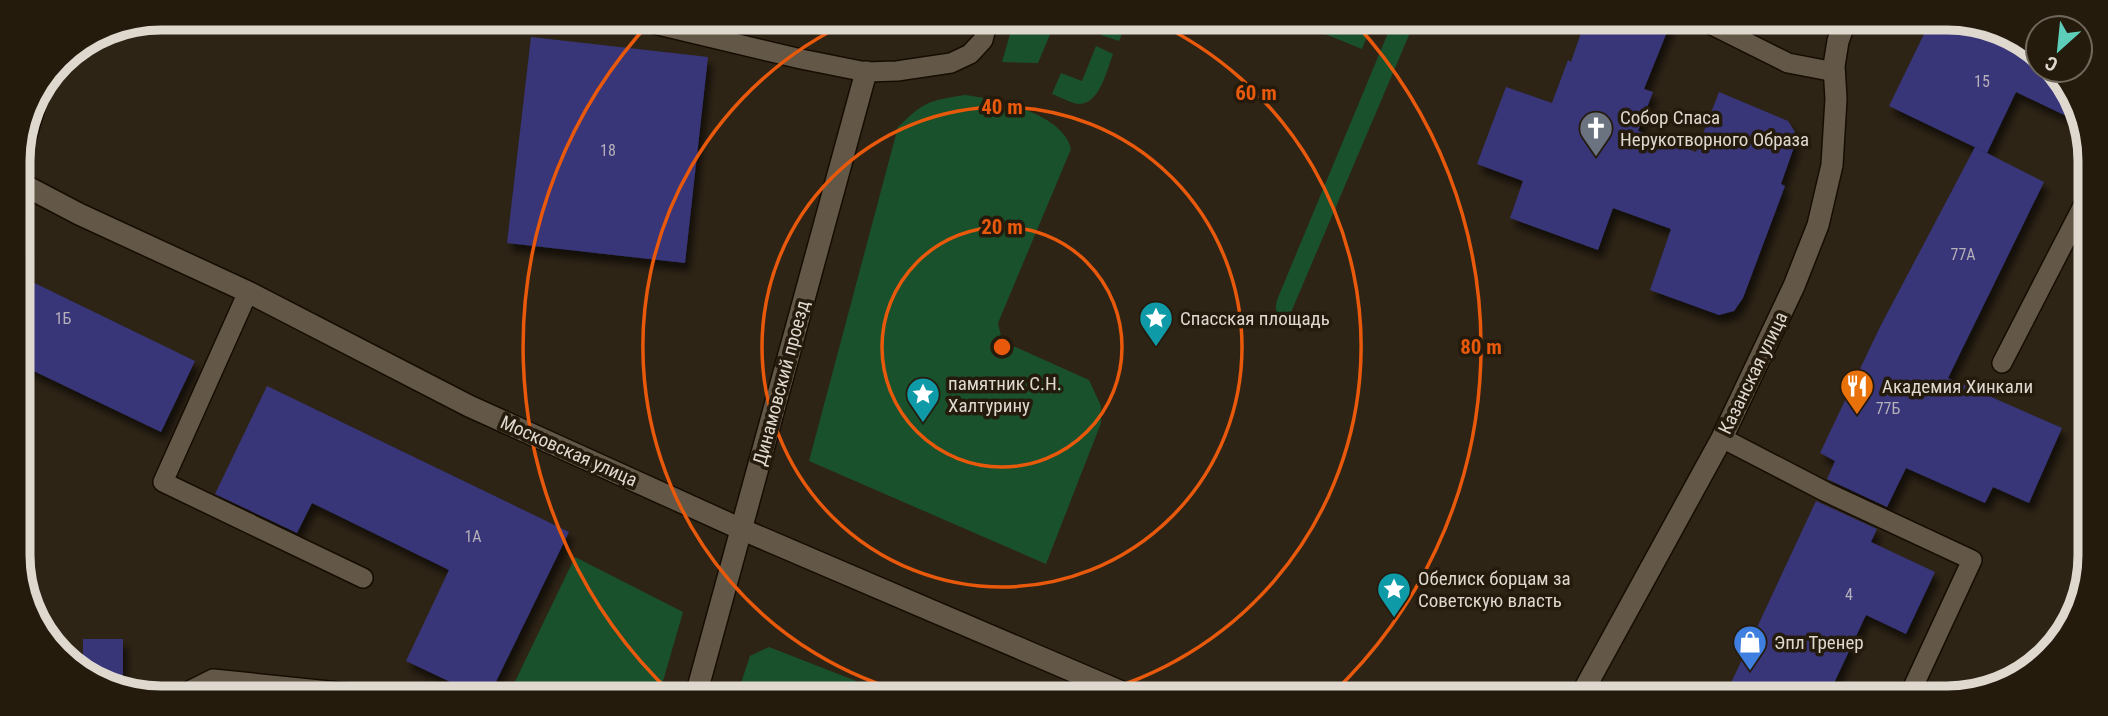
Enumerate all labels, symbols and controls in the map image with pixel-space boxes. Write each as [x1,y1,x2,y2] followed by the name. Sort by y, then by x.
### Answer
[2024,14,2094,84] north arrow
[2041,51,2062,76] text: С
[1974,72,1990,91] house number: 15
[1235,81,1277,105] text: 60 m
[981,95,1023,119] text: 40 m
[1620,106,1809,151] place label: Собор Спаса Нерукотворного Образа
[1577,109,1615,158] church icon: Собор Спаса Нерукотворного Образа
[600,141,616,160] house number: 18
[981,215,1023,239] text: 20 m
[1950,245,1976,264] house number: 77А
[748,298,814,468] street label: Динамовский проезд
[1137,299,1175,348] place icon: Спасская площадь
[1180,307,1330,330] place label: Спасская площадь
[1713,308,1793,438] street label: Казанская улица
[55,309,72,328] house number: 1Б
[990,335,1014,359] centre of rings
[1460,335,1502,359] text: 80 m
[1838,367,1876,416] restaurant icon: Академия Хинкали
[948,372,1062,417] place label: памятник С.Н. Халтурину
[904,375,942,424] place icon: памятник С.Н. Халтурину
[1882,375,2033,398] place label: Академия Хинкали
[1876,399,1901,418] house number: 77Б
[497,411,641,491] street label: Московская улица
[464,527,482,546] house number: 1А
[1418,567,1571,612] place label: Обелиск борцам за Советскую власть
[1375,570,1413,619] place icon: Обелиск борцам за Советскую власть
[1845,585,1853,604] house number: 4
[1731,623,1769,672] shop icon: Эпл Тренер
[1774,631,1864,654] place label: Эпл Тренер

